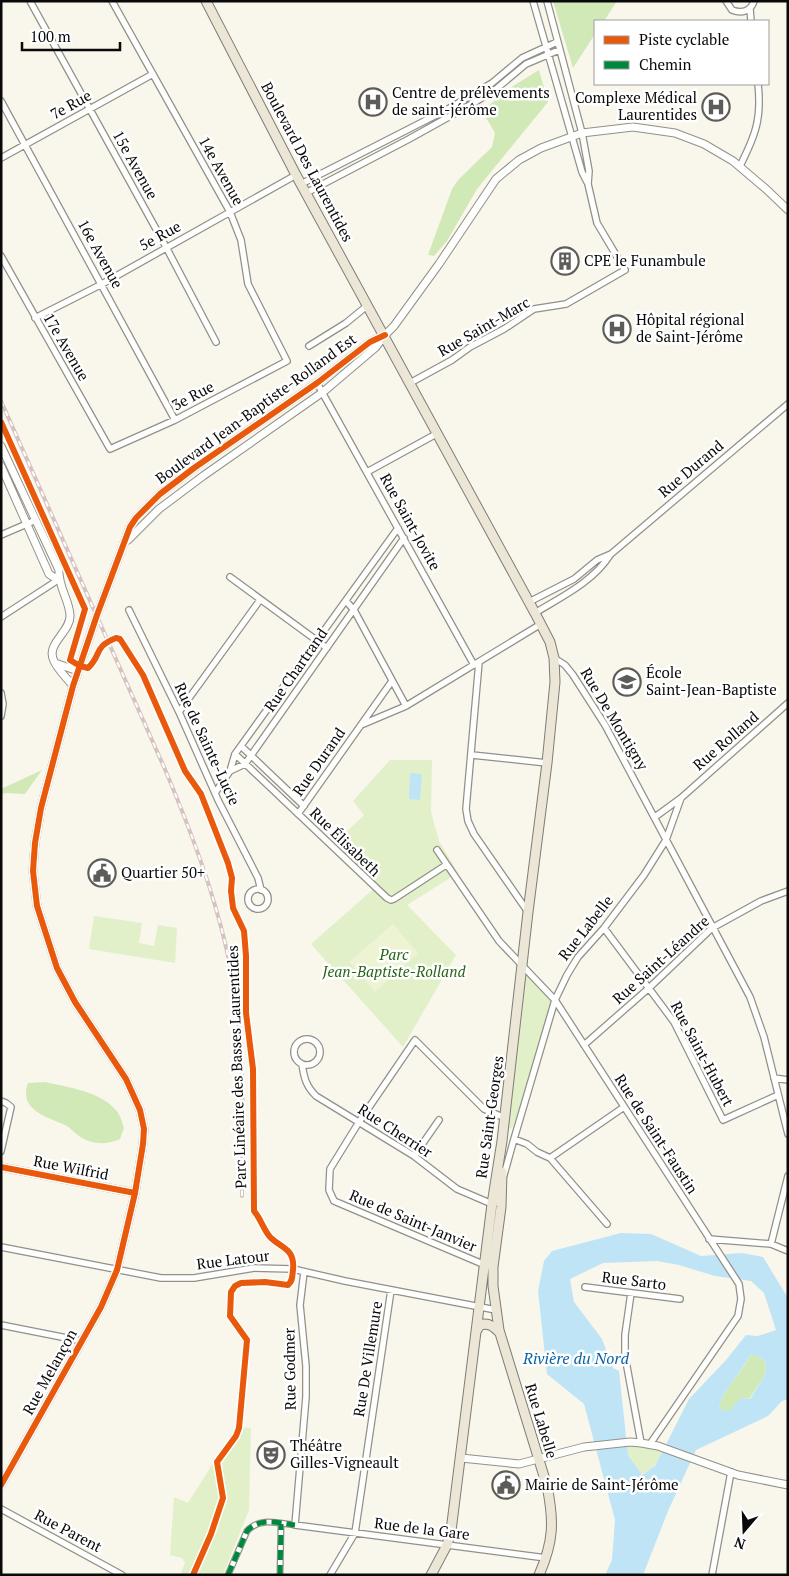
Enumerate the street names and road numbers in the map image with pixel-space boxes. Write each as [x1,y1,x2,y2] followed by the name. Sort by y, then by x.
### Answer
[257,78,359,245] street label: Boulevard Des Laurentides
[46,85,95,124] street label: 7e Rue
[109,126,163,203] street label: 15e Avenue
[195,132,249,209] street label: 14e Avenue
[74,215,128,292] street label: 16e Avenue
[135,215,184,255] street label: 5e Rue
[434,292,533,361] street label: Rue Saint-Marc
[39,309,94,384] street label: 17e Avenue
[151,328,360,488] street label: Boulevard Jean-Baptiste-Rolland Est
[168,376,217,414] street label: 3e Rue
[654,435,727,501] street label: Rue Durand
[376,469,446,574] street label: Rue Saint-Jovite
[259,624,331,715] street label: Rue Chartrand
[576,664,653,774] street label: Rue De Montigny
[171,679,245,808] street label: Rue de Sainte-Lucie
[688,706,762,774] street label: Rue Rolland
[287,723,349,800] street label: Rue Durand
[306,802,386,880] street label: Rue Élisabeth
[553,891,617,964] street label: Rue Labelle
[608,910,713,1008] street label: Rue Saint-Léandre
[222,945,250,1189] street label: Parc Linéaire des Basses Laurentides
[667,997,739,1110] street label: Rue Saint-Hubert
[471,1054,508,1179] street label: Rue Saint-Georges
[611,1070,703,1197] street label: Rue de Saint-Faustin
[355,1099,437,1162] street label: Rue Cherrier
[32,1150,110,1184] street label: Rue Wilfrid
[347,1184,480,1256] street label: Rue de Saint-Janvier
[195,1245,271,1273] street label: Rue Latour
[601,1266,667,1294] street label: Rue Sarto
[348,1300,386,1418] street label: Rue De Villemure
[17,1325,81,1418] street label: Rue Melançon
[278,1327,300,1410] street label: Rue Godmer
[521,1381,563,1461] street label: Rue Labelle
[31,1504,106,1556] street label: Rue Parent
[373,1512,471,1544] street label: Rue de la Gare

